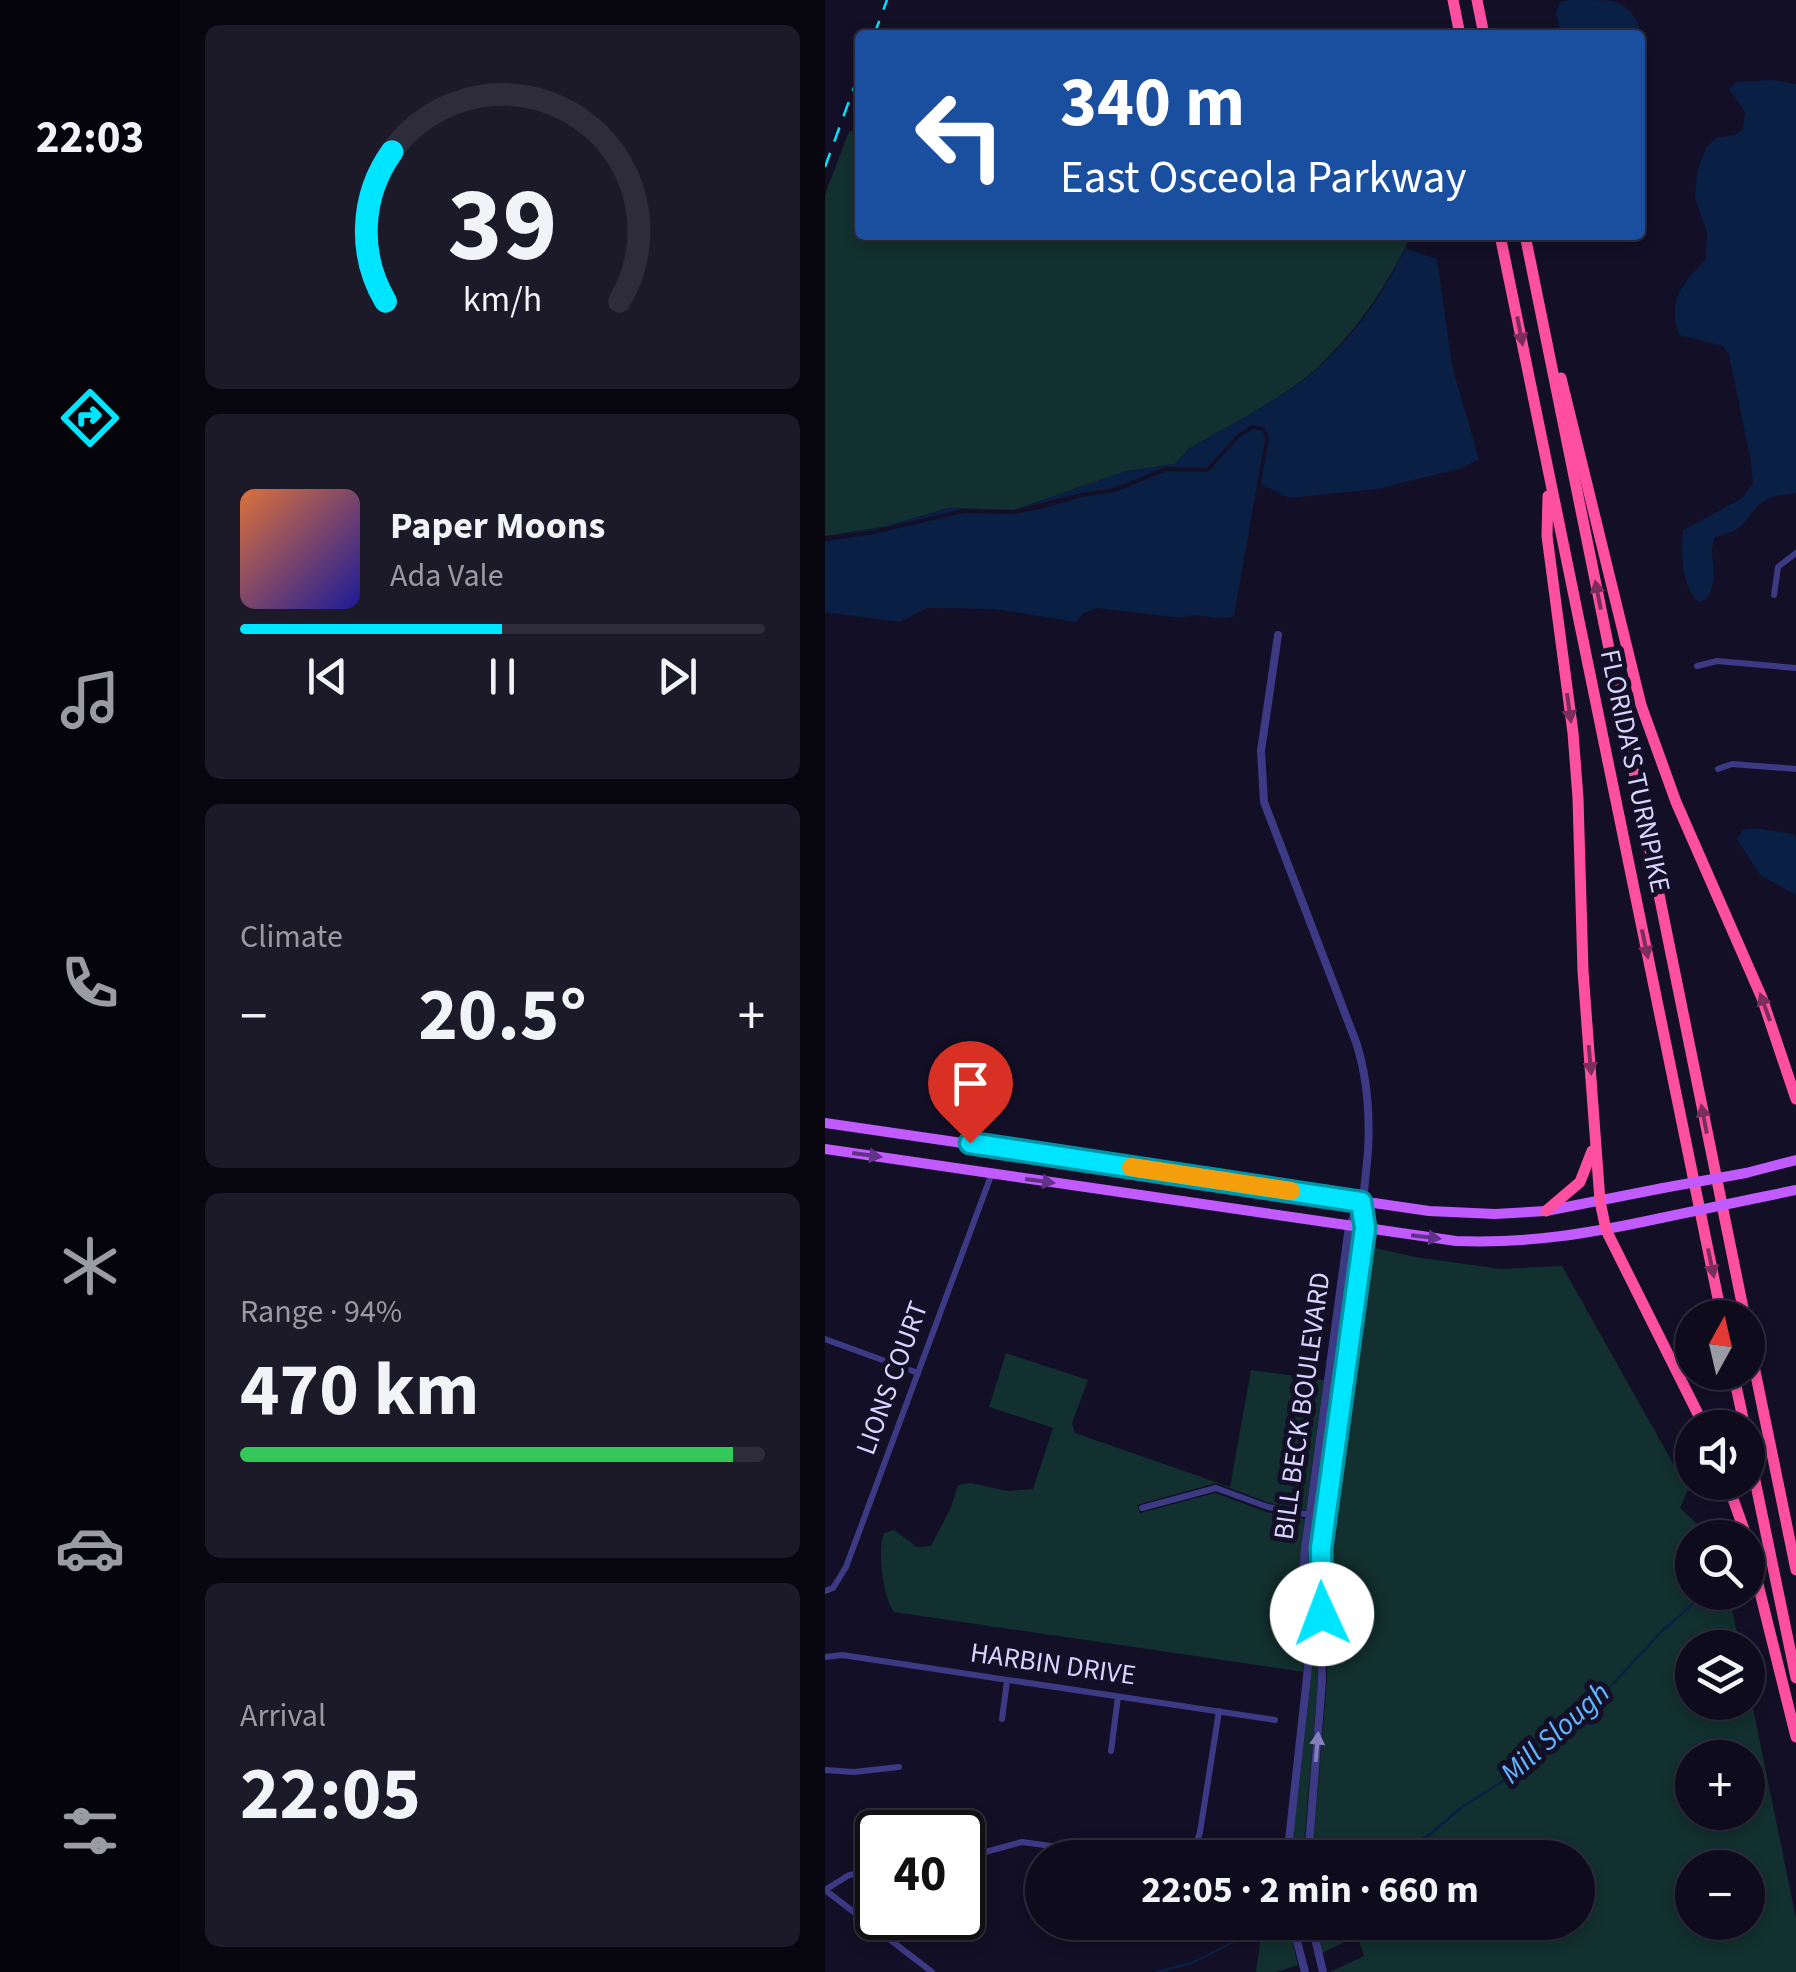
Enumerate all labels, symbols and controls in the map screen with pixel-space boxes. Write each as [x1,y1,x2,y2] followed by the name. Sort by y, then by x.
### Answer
[1060,53,1245,153] text: 340 m
[895,70,1025,200] icon: left
[36,106,144,170] text: 22:03
[1060,146,1466,210] text: East Osceola Parkway
[448,153,557,301] text: 39
[463,274,542,325] text: km/h
[1512,315,1528,346] one-way arrow
[55,383,125,453] icon: directions
[390,499,605,553] text: Paper Moons
[390,553,504,599] text: Ada Vale
[1589,579,1605,610] one-way arrow
[1590,646,1680,896] street label: FLORIDA'S TURNPIKE
[300,649,355,704] icon: previous
[475,649,530,704] icon: pause
[650,649,705,704] icon: next
[55,665,125,735] icon: music
[1562,693,1578,724] one-way arrow
[240,914,343,960] text: Climate
[1638,929,1654,960] one-way arrow
[55,948,125,1018] icon: phone
[418,962,587,1069] text: 20.5°
[240,978,267,1056] text: −
[738,978,765,1056] text: +
[1757,991,1772,1021] one-way arrow
[928,1041,1013,1144] pin
[1582,1044,1598,1076] one-way arrow
[943,1056,998,1111] icon: arrive
[1696,1103,1712,1134] one-way arrow
[852,1148,883,1164] one-way arrow
[1025,1173,1056,1189] one-way arrow
[1411,1229,1442,1245] one-way arrow
[55,1231,125,1301] icon: climate
[1703,1248,1719,1279] one-way arrow
[1263,1270,1341,1542] street label: BILL BECK BOULEVARD
[240,1289,402,1335] text: Range · 94%
[846,1296,938,1460] street label: LIONS COURT
[1675,1300,1765,1390] north arrow
[1675,1300,1765,1940] map controls
[240,1337,479,1444] text: 470 km
[1675,1410,1765,1500] button: sound
[55,1513,125,1583] icon: car
[1675,1520,1765,1610] button: search
[1270,1562,1374,1666] position arrow
[1675,1630,1765,1720] button: layers
[968,1633,1138,1695] street label: HARBIN DRIVE
[1491,1672,1619,1794] water label: Mill Slough
[240,1693,326,1739] text: Arrival
[1310,1731,1326,1763] one-way arrow
[1675,1740,1765,1830] button: +
[240,1741,421,1848] text: 22:05
[55,1796,125,1866] icon: filters
[855,1810,985,1940] speed limit sign: 40
[1675,1850,1765,1940] button: −
[1141,1863,1479,1917] text: 22:05 · 2 min · 660 m

